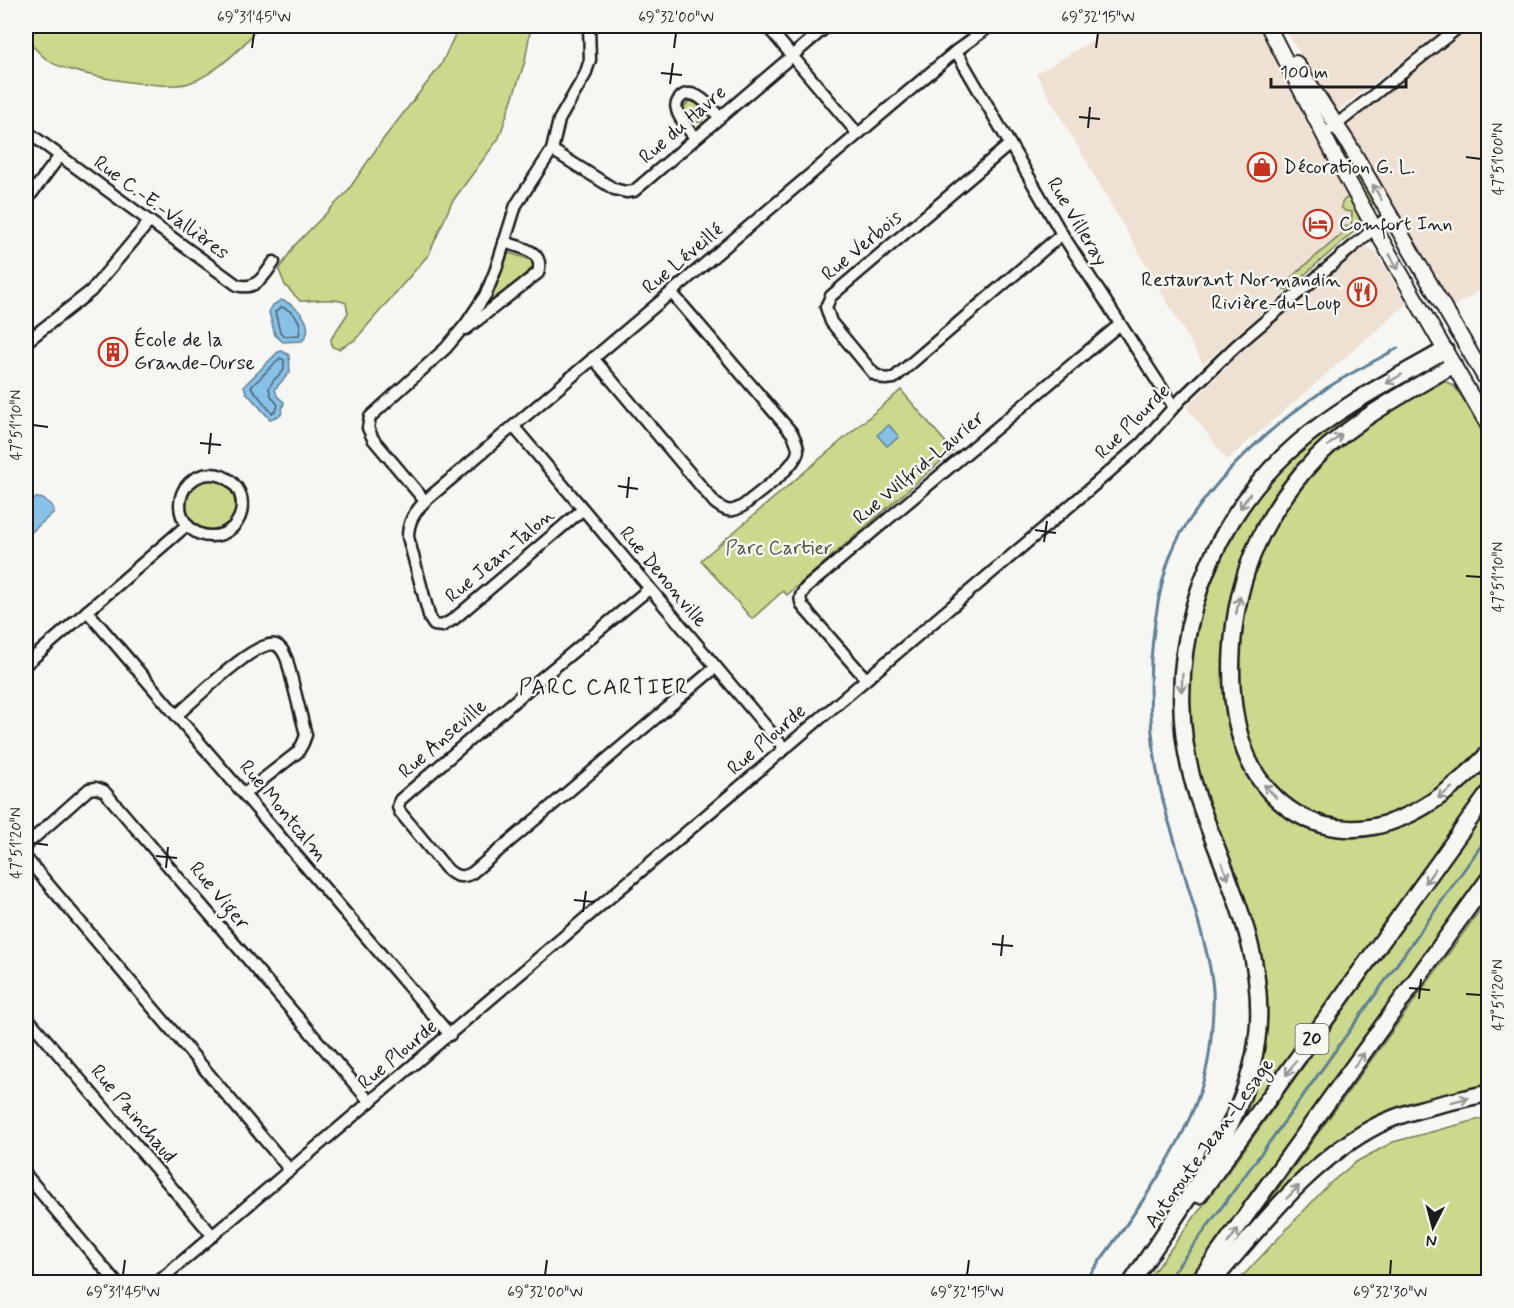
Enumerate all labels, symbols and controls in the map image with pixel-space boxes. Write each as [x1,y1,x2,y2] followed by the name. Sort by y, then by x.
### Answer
[217,8,291,28] text: 69°31'45"W
[638,8,714,28] text: 69°32'00"W
[1061,8,1135,28] text: 69°32'15"W
[1271,51,1406,89] scale bar
[1280,61,1328,85] text: 100 m
[633,79,733,171] street label: Rue du Havre
[1489,123,1509,195] text: 47°51'00"N
[88,150,234,266] street label: Rue C.-E.-Vallières
[1246,151,1278,183] shop icon: Décoration G. L.
[1283,154,1415,181] place label: Décoration G. L.
[1040,173,1114,271] street label: Rue Villeray
[1370,184,1382,201] one-way arrow
[816,204,908,288] street label: Rue Verbois
[1302,208,1334,240] hotel icon: Comfort Inn
[1339,211,1453,240] place label: Comfort Inn
[637,217,729,301] street label: Rue Léveillé
[1389,253,1401,270] one-way arrow
[1141,267,1341,317] place label: Restaurant Normandin Rivière-du-Loup
[1346,276,1378,308] restaurant icon: Restaurant Normandin Rivière-du-Loup
[134,327,255,377] place label: École de la Grande-Ourse
[97,336,129,368] building icon: École de la Grande-Ourse
[1386,373,1403,385] one-way arrow
[1089,378,1177,466] street label: Rue Plourde
[7,390,27,460] text: 47°51'10"N
[847,405,991,531] street label: Rue Wilfrid-Laurier
[1327,434,1343,447] one-way arrow
[1238,492,1250,509] one-way arrow
[440,502,560,610] street label: Rue Jean-Talon
[613,521,713,633] street label: Rue Denonville
[725,535,833,562] park label: Parc Cartier
[1489,542,1509,612] text: 47°51'10"N
[1233,596,1245,615] one-way arrow
[1176,672,1187,692] one-way arrow
[519,674,689,702] district label: PARC CARTIER
[393,693,493,785] street label: Rue Anseville
[722,698,812,782] street label: Rue Plourde
[233,755,333,867] street label: Rue Montcalm
[1263,784,1277,799] one-way arrow
[1437,786,1453,799] one-way arrow
[7,807,27,879] text: 47°51'20"N
[181,856,256,938] street label: Rue Viger
[1220,861,1231,880] one-way arrow
[1424,867,1436,883] one-way arrow
[1489,959,1509,1031] text: 47°51'20"N
[352,1014,444,1096] street label: Rue Plourde
[1296,1024,1328,1054] road number: 20
[1139,1052,1282,1234] street label: Autoroute Jean-Lesage
[1353,1053,1365,1069] one-way arrow
[84,1059,182,1169] street label: Rue Painchaud
[1285,1059,1297,1076] one-way arrow
[1451,1093,1470,1105] one-way arrow
[1286,1185,1300,1200] one-way arrow
[1403,1197,1463,1257] north arrow
[1227,1228,1239,1244] one-way arrow
[1425,1229,1438,1251] text: N
[86,1283,160,1303] text: 69°31'45"W
[507,1283,583,1303] text: 69°32'00"W
[930,1283,1004,1303] text: 69°32'15"W
[1353,1283,1427,1303] text: 69°32'30"W

